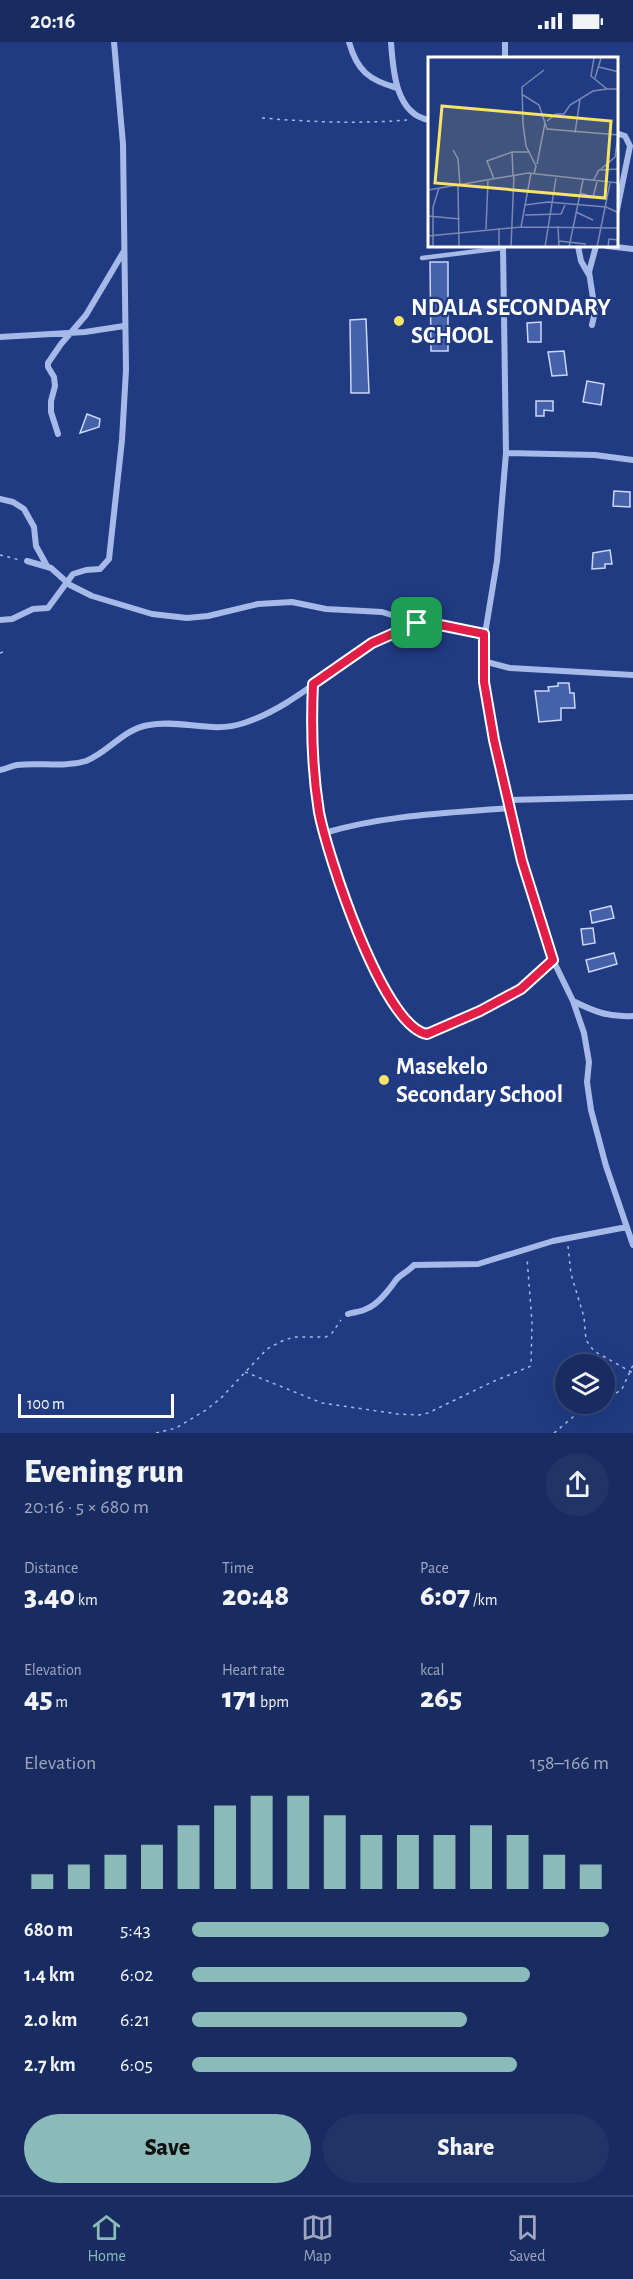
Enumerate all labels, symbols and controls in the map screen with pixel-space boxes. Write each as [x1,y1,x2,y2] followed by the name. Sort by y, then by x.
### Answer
[30,10,75,32] text: 20:16
[428,57,618,248] inset map
[411,296,611,348] place label: NDALA SECONDARY SCHOOL
[392,314,406,328] marker: NDALA SECONDARY SCHOOL
[391,597,442,648] pin
[400,606,433,639] icon: arrive
[396,1055,563,1107] place label: Masekelo Secondary School
[377,1073,391,1087] marker: Masekelo Secondary School
[555,1354,615,1414] map controls
[555,1354,615,1414] button: layers
[18,1391,174,1418] scale bar
[27,1396,65,1412] text: 100 m
[546,1453,609,1516] button: share
[24,1456,184,1489] text: Evening run
[24,1497,149,1517] text: 20:16 · 5 × 680 m
[24,1560,78,1576] text: Distance
[222,1560,254,1576] text: Time
[420,1560,449,1576] text: Pace
[24,1581,75,1611] text: 3.40
[222,1581,289,1611] text: 20:48
[420,1581,470,1611] text: 6:07
[75,1592,98,1608] text: km
[470,1592,498,1608] text: /km
[24,1662,82,1678] text: Elevation
[222,1662,285,1678] text: Heart rate
[420,1662,444,1678] text: kcal
[24,1683,53,1713] text: 45
[222,1683,257,1713] text: 171
[420,1683,462,1713] text: 265
[53,1694,68,1710] text: m
[257,1694,289,1710] text: bpm
[24,1753,96,1773] text: Elevation
[530,1753,609,1773] text: 158–166 m
[24,1920,73,1940] text: 680 m
[120,1920,151,1940] text: 5:43
[24,1965,75,1985] text: 1.4 km
[120,1965,154,1985] text: 6:02
[24,2010,77,2030] text: 2.0 km
[120,2010,150,2030] text: 6:21
[24,2055,76,2075] text: 2.7 km
[120,2055,153,2075] text: 6:05
[24,2114,311,2183] button: Save
[323,2114,609,2183] button: Share
[87,2211,126,2266] tab: Home
[301,2211,334,2266] tab: Map
[509,2211,546,2266] tab: Saved

